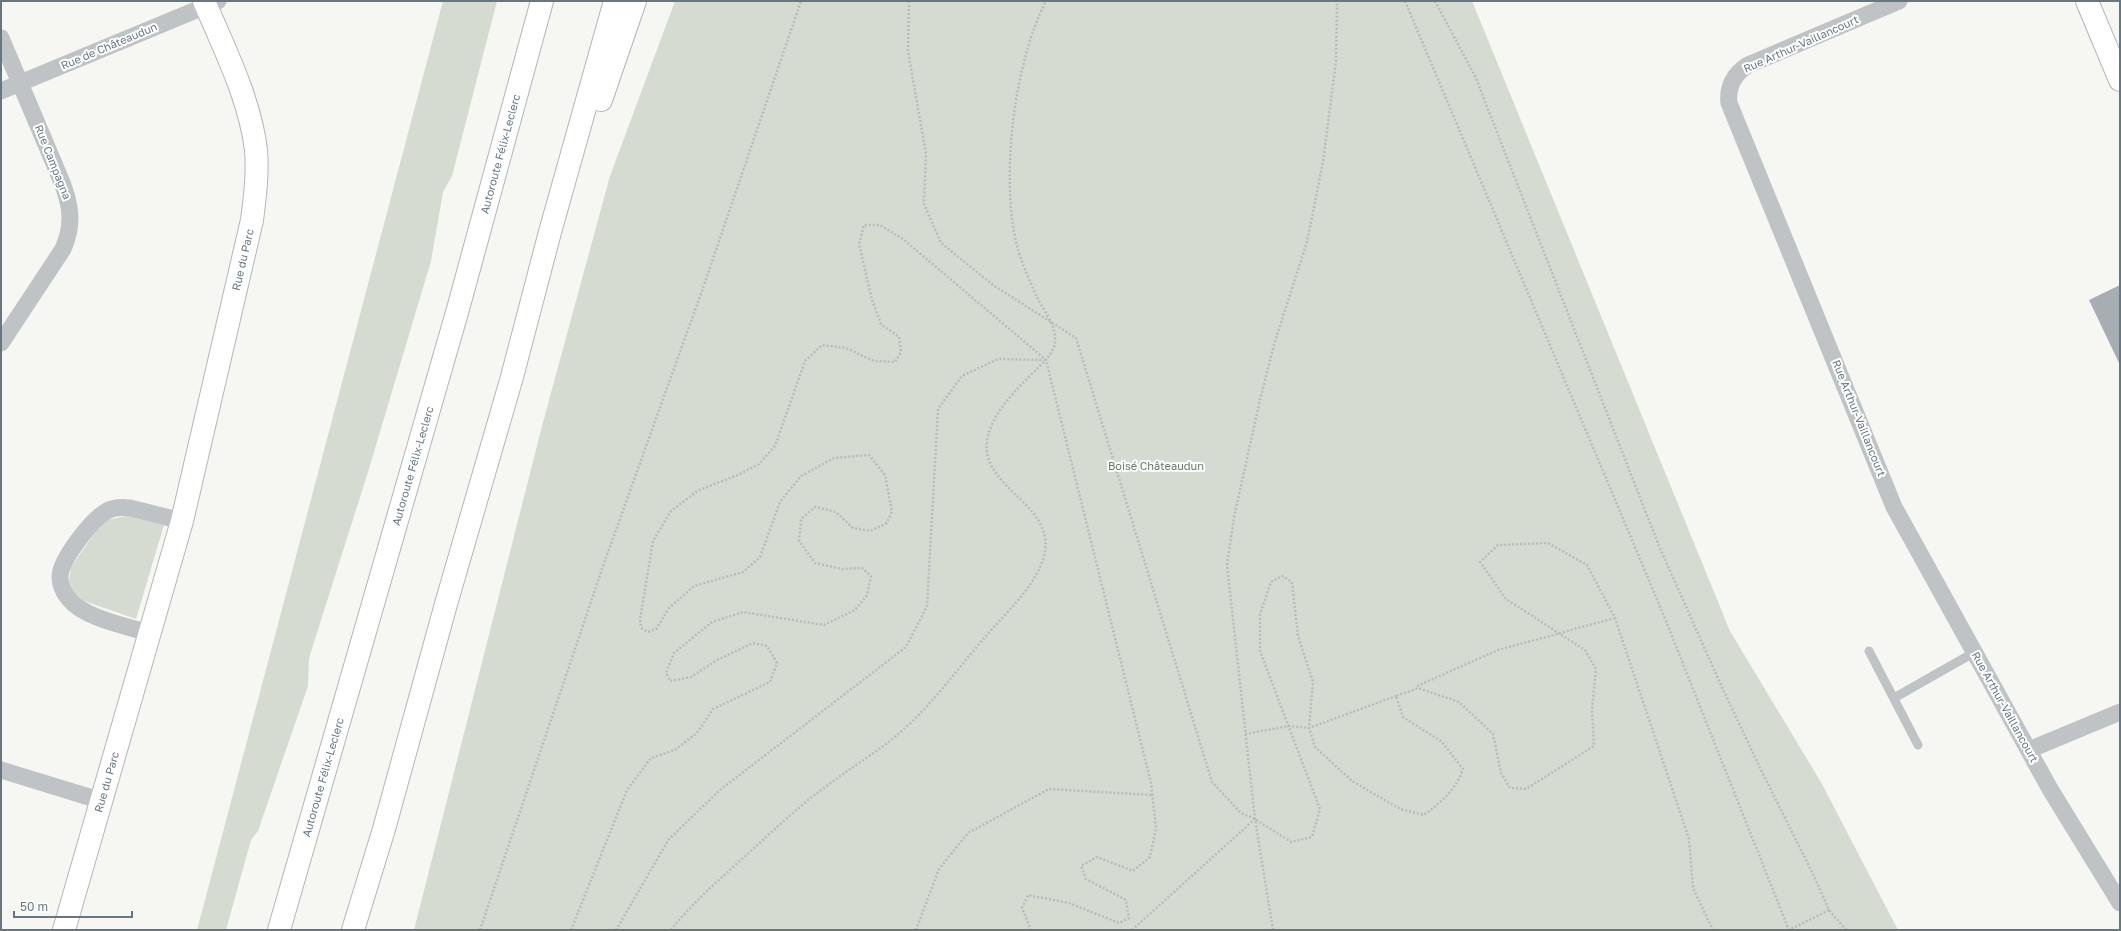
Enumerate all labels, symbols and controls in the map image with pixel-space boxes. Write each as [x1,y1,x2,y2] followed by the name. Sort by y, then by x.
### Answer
[1741,12,1860,75] street label: Rue Arthur-Vaillancourt
[59,19,159,72] street label: Rue de Châteaudun
[477,93,522,215] street label: Autoroute Félix-Leclerc
[33,123,74,201] street label: Rue Campagna
[229,228,256,292] street label: Rue du Parc
[1830,358,1889,478] street label: Rue Arthur-Vaillancourt
[389,405,436,527] street label: Autoroute Félix-Leclerc
[1108,459,1204,472] park label: Boisé Châteaudun
[1970,649,2041,764] street label: Rue Arthur-Vaillancourt
[299,716,346,838] street label: Autoroute Félix-Leclerc
[91,750,121,814] street label: Rue du Parc
[14,893,132,919] scale bar
[20,899,48,914] text: 50 m

